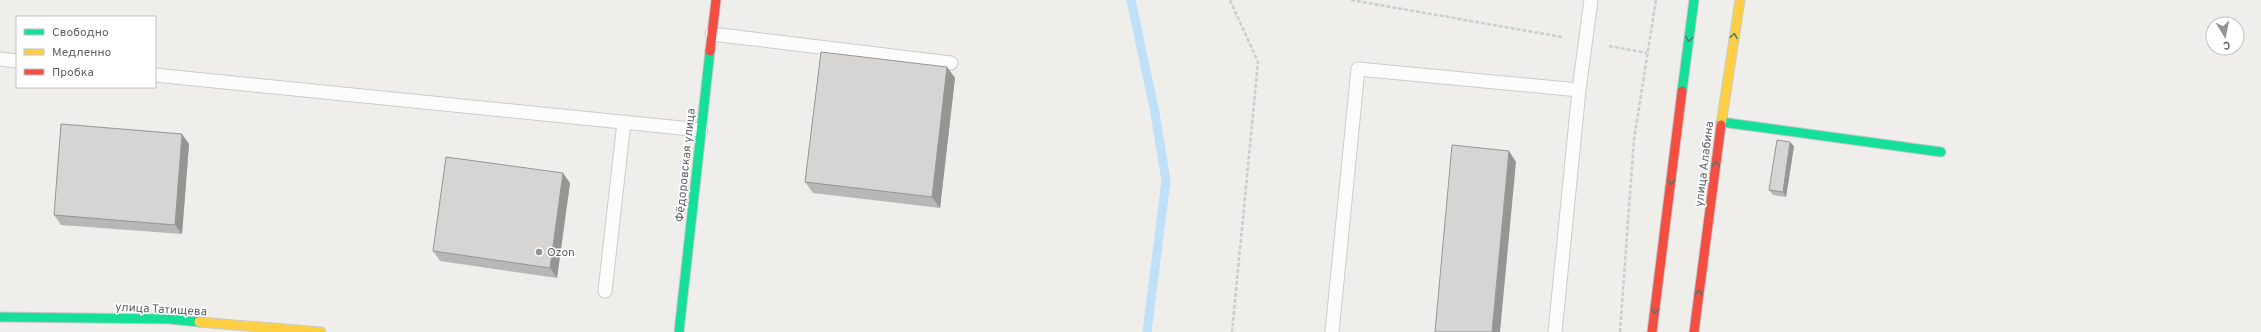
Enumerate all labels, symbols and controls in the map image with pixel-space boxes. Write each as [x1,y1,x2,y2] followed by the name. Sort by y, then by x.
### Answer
[16,16,156,88] legend
[2205,16,2245,56] north arrow
[52,25,109,41] text: Свободно
[1729,33,1738,39] one-way arrow
[1685,36,1694,42] one-way arrow
[2222,37,2231,52] text: С
[52,45,112,61] text: Медленно
[52,65,94,81] text: Пробка
[672,107,700,223] street label: Фёдоровская улица
[1692,120,1718,208] street label: улица Алабина
[1711,161,1720,167] one-way arrow
[1667,178,1676,185] one-way arrow
[547,245,575,261] place label: Ozon
[534,247,544,257] marker: Ozon
[1694,290,1703,296] one-way arrow
[115,300,207,320] street label: улица Татищева
[1650,307,1659,314] one-way arrow

